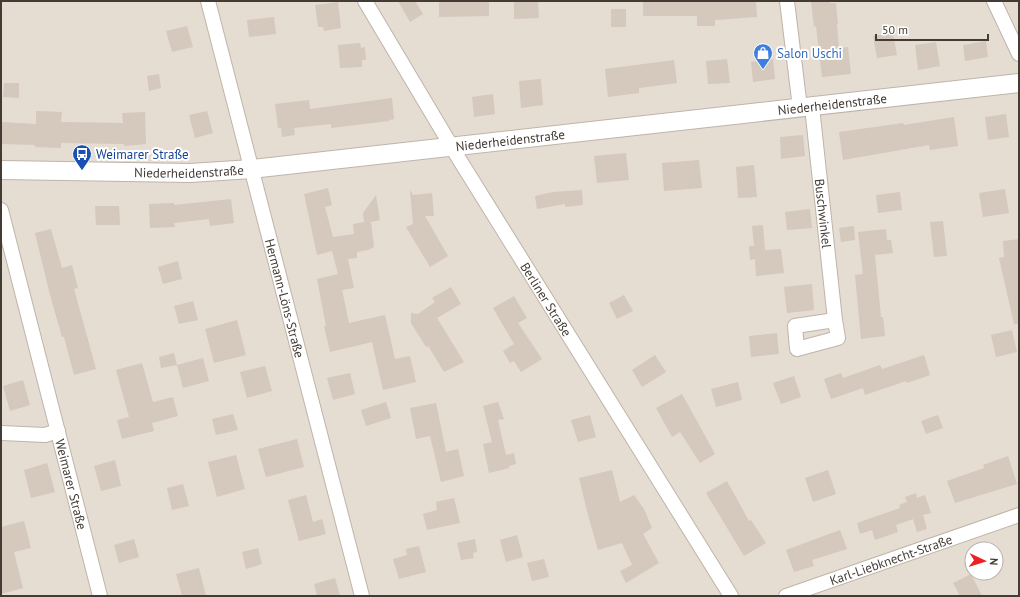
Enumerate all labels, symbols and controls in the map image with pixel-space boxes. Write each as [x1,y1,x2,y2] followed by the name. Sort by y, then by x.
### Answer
[876,16,988,42] scale bar
[882,22,908,37] text: 50 m
[752,42,774,70] shop icon: Salon Uschi
[777,45,842,62] place label: Salon Uschi
[777,90,888,119] street label: Niederheidenstraße
[455,126,566,155] street label: Niederheidenstraße
[71,143,93,171] bus stop icon: Weimarer Straße
[96,146,189,163] place label: Weimarer Straße
[134,162,244,182] street label: Niederheidenstraße
[811,178,835,249] street label: Buschwinkel
[261,237,308,360] street label: Hermann-Löns-Straße
[516,259,575,340] street label: Berliner Straße
[51,437,91,531] street label: Weimarer Straße
[827,531,955,589] street label: Karl-Liebknecht-Straße
[964,541,1004,581] north arrow
[987,558,1001,566] text: N

